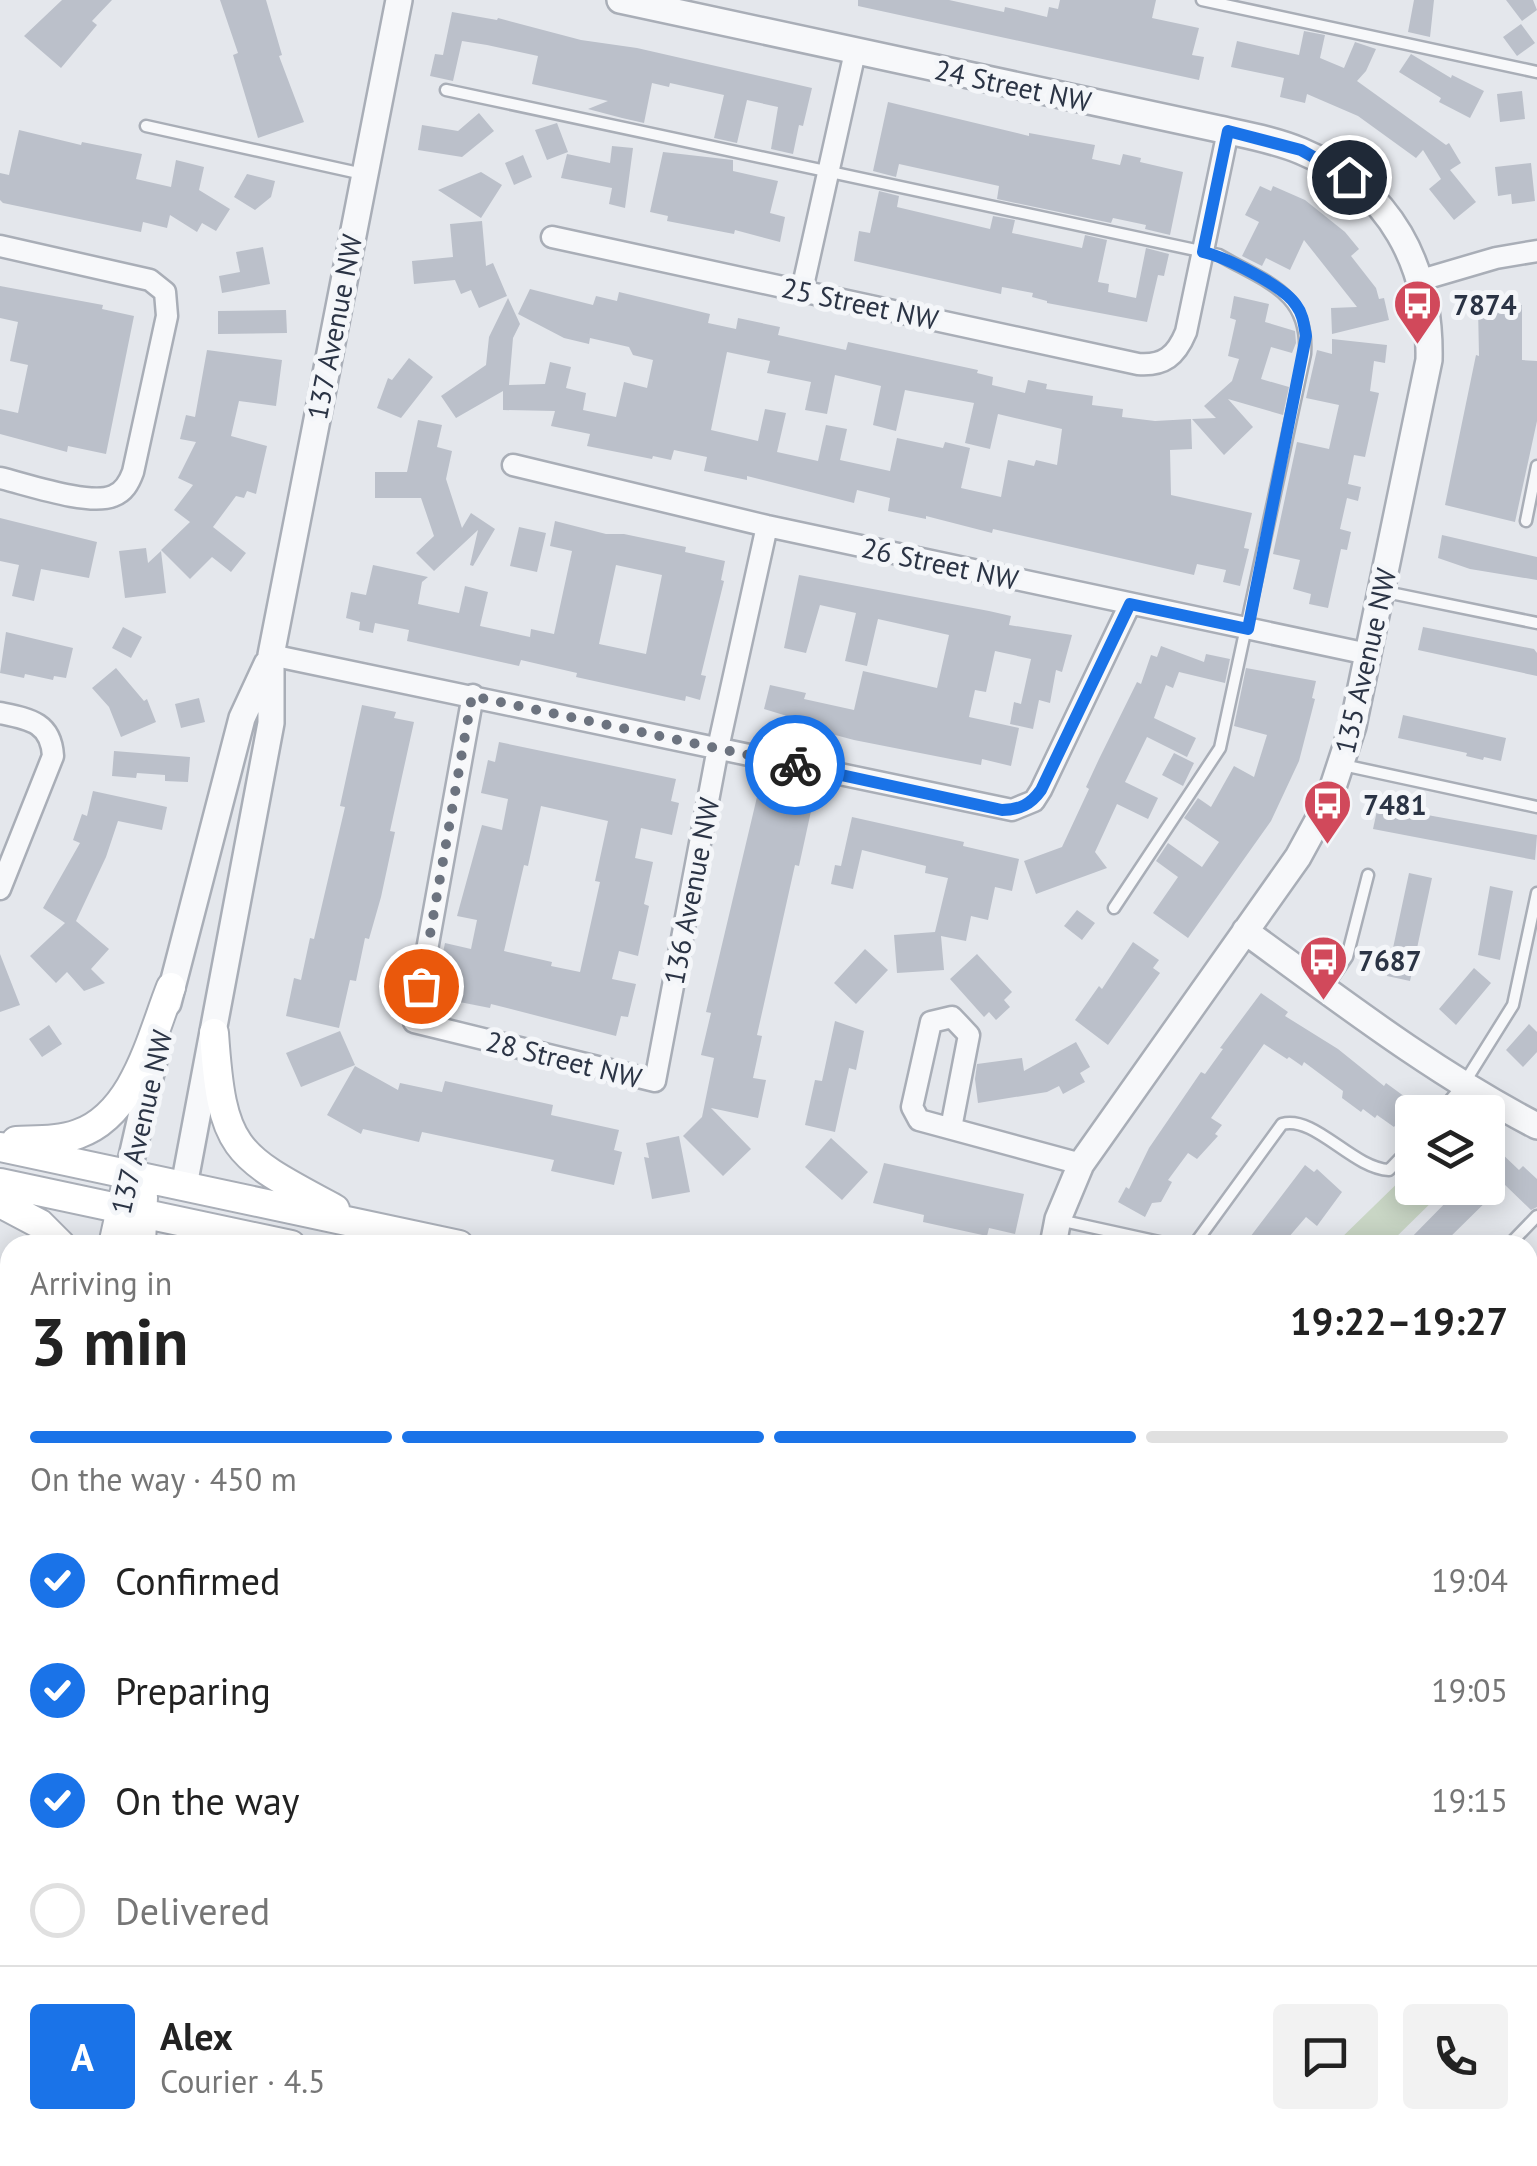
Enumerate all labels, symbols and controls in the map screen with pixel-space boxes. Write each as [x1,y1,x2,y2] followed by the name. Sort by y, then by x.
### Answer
[931,50,1095,120] street label: 24 Street NW
[1307,135,1392,220] pin
[1322,150,1377,205] icon: home
[298,231,370,423] street label: 137 Avenue NW
[778,268,942,338] street label: 25 Street NW
[1392,278,1444,346] bus stop icon: 7874
[1453,286,1517,323] place label: 7874
[858,528,1022,598] street label: 26 Street NW
[1326,565,1404,757] street label: 135 Avenue NW
[745,715,845,815] courier
[768,738,823,793] icon: bike
[1302,778,1354,846] bus stop icon: 7481
[1363,786,1427,823] place label: 7481
[655,795,727,987] street label: 136 Avenue NW
[1297,934,1349,1002] bus stop icon: 7687
[1358,942,1422,979] place label: 7687
[379,944,464,1029] pin
[394,959,449,1014] icon: bag
[482,1022,646,1096] street label: 28 Street NW
[102,1026,180,1218] street label: 137 Avenue NW
[1395,1095,1505,1205] map controls
[1395,1095,1505,1205] button: layers
[30,1262,172,1304] text: Arriving in
[1290,1296,1508,1345] text: 19:22–19:27
[30,1299,189,1383] text: 3 min
[30,1458,297,1500] text: On the way · 450 m
[30,1553,85,1608] icon: check
[115,1556,281,1605] text: Confirmed
[1431,1559,1508,1601] text: 19:04
[30,1663,85,1718] icon: check
[115,1666,271,1715] text: Preparing
[1431,1669,1508,1711] text: 19:05
[30,1773,85,1828] icon: check
[115,1776,300,1825] text: On the way
[1431,1779,1508,1821] text: 19:15
[115,1886,270,1935] text: Delivered
[1273,2004,1378,2109] button: chat
[1403,2004,1508,2109] button: phone
[160,2011,233,2060] text: Alex
[71,2032,94,2081] text: A
[160,2060,326,2102] text: Courier · 4.5

